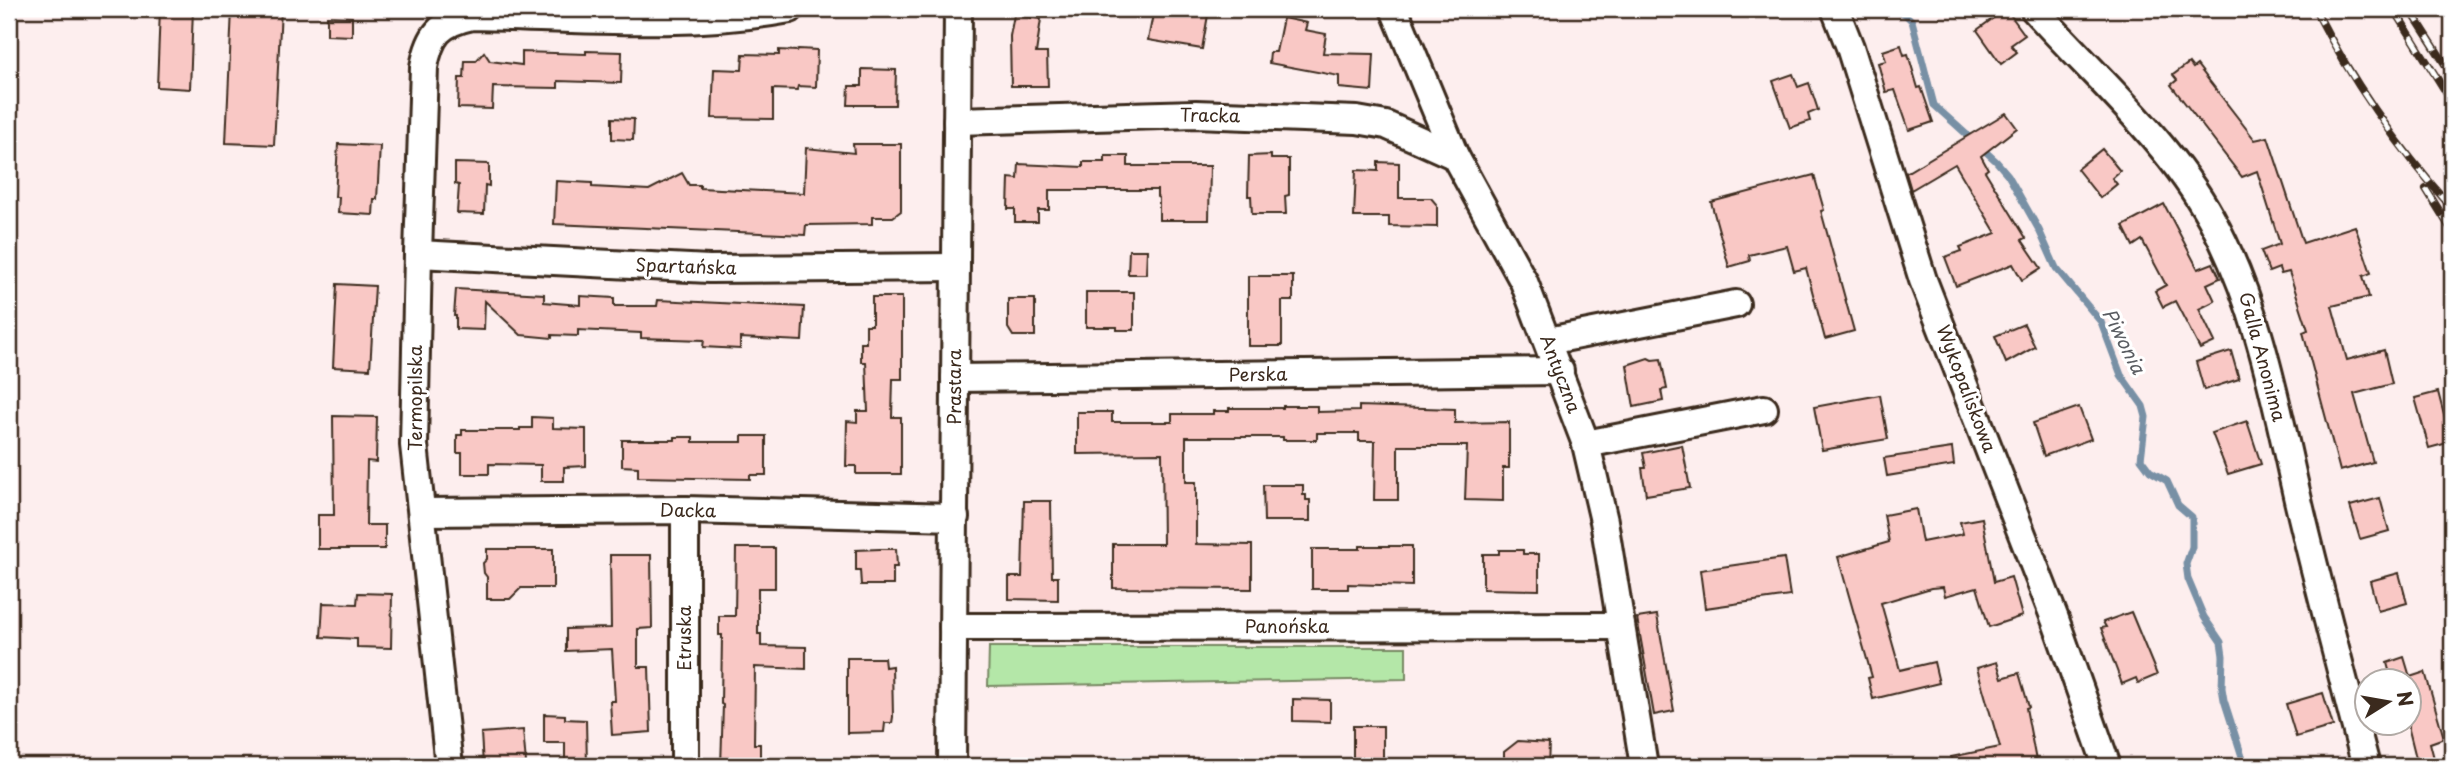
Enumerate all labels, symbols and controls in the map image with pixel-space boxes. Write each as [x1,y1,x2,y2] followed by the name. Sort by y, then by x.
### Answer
[1180,100,1241,129] street label: Tracka
[635,250,738,281] street label: Spartańska
[2233,289,2294,425] street label: Galla Anonima
[2096,303,2154,379] water label: Piwonia
[1931,321,2004,457] street label: Wykopaliskowa
[1534,330,1589,417] street label: Antyczna
[401,344,428,451] street label: Termopilska
[940,348,967,425] street label: Prastara
[1228,359,1288,388] street label: Perska
[660,496,717,524] street label: Dacka
[670,604,697,671] street label: Etruska
[1245,612,1330,639] street label: Panońska
[2352,666,2422,736] north arrow
[2390,689,2421,709] text: N

